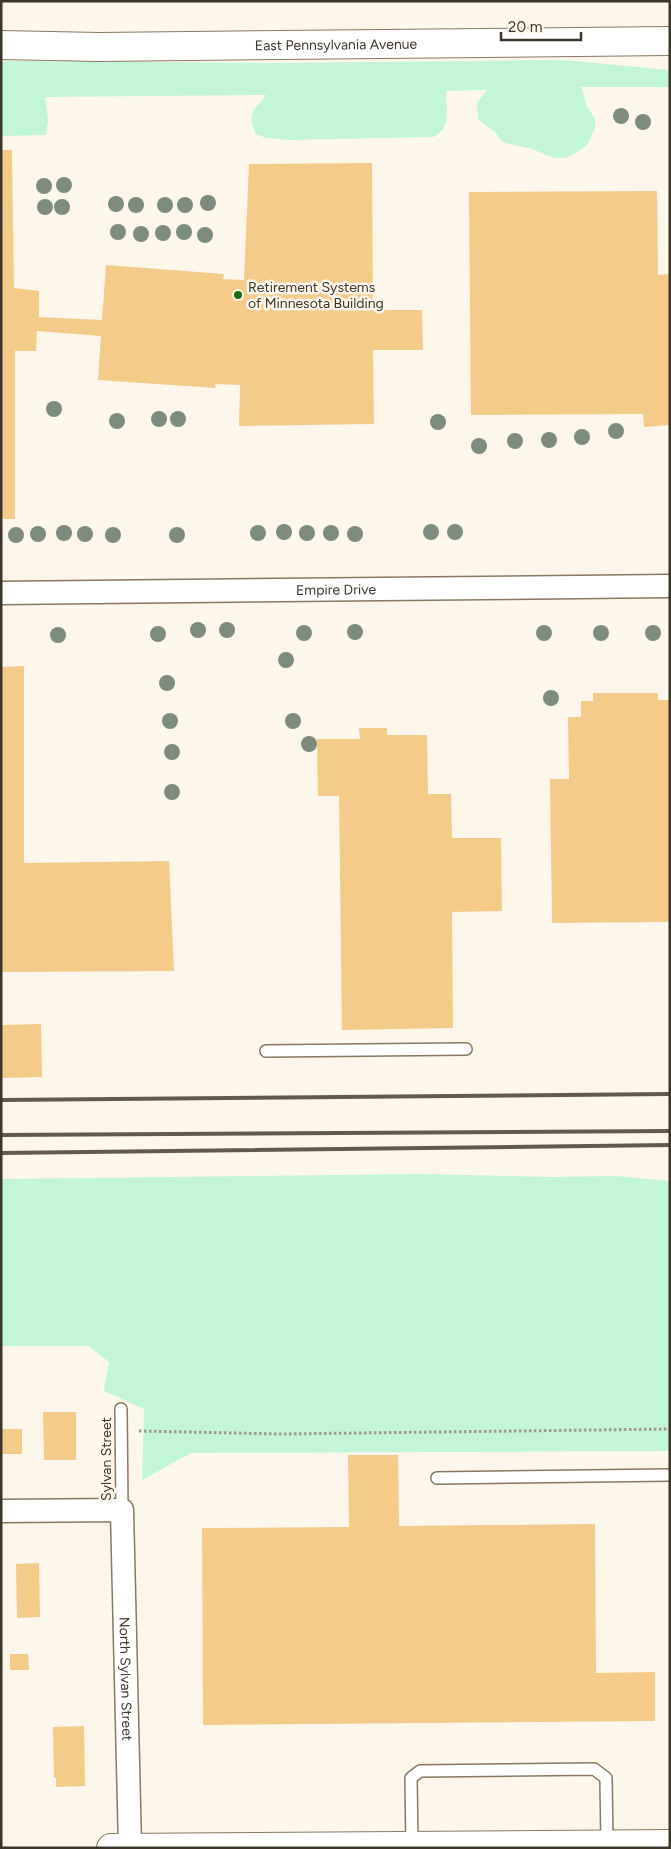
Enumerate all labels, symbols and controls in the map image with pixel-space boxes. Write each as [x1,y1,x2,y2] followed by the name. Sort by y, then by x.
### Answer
[501,10,581,42] scale bar
[508,18,542,36] text: 20 m
[255,36,418,54] street label: East Pennsylvania Avenue
[248,279,384,312] place label: Retirement Systems of Minnesota Building
[232,289,244,301] marker: Retirement Systems of Minnesota Building
[296,581,376,599] street label: Empire Drive
[98,1417,115,1501] street label: Sylvan Street
[116,1617,135,1741] street label: North Sylvan Street

